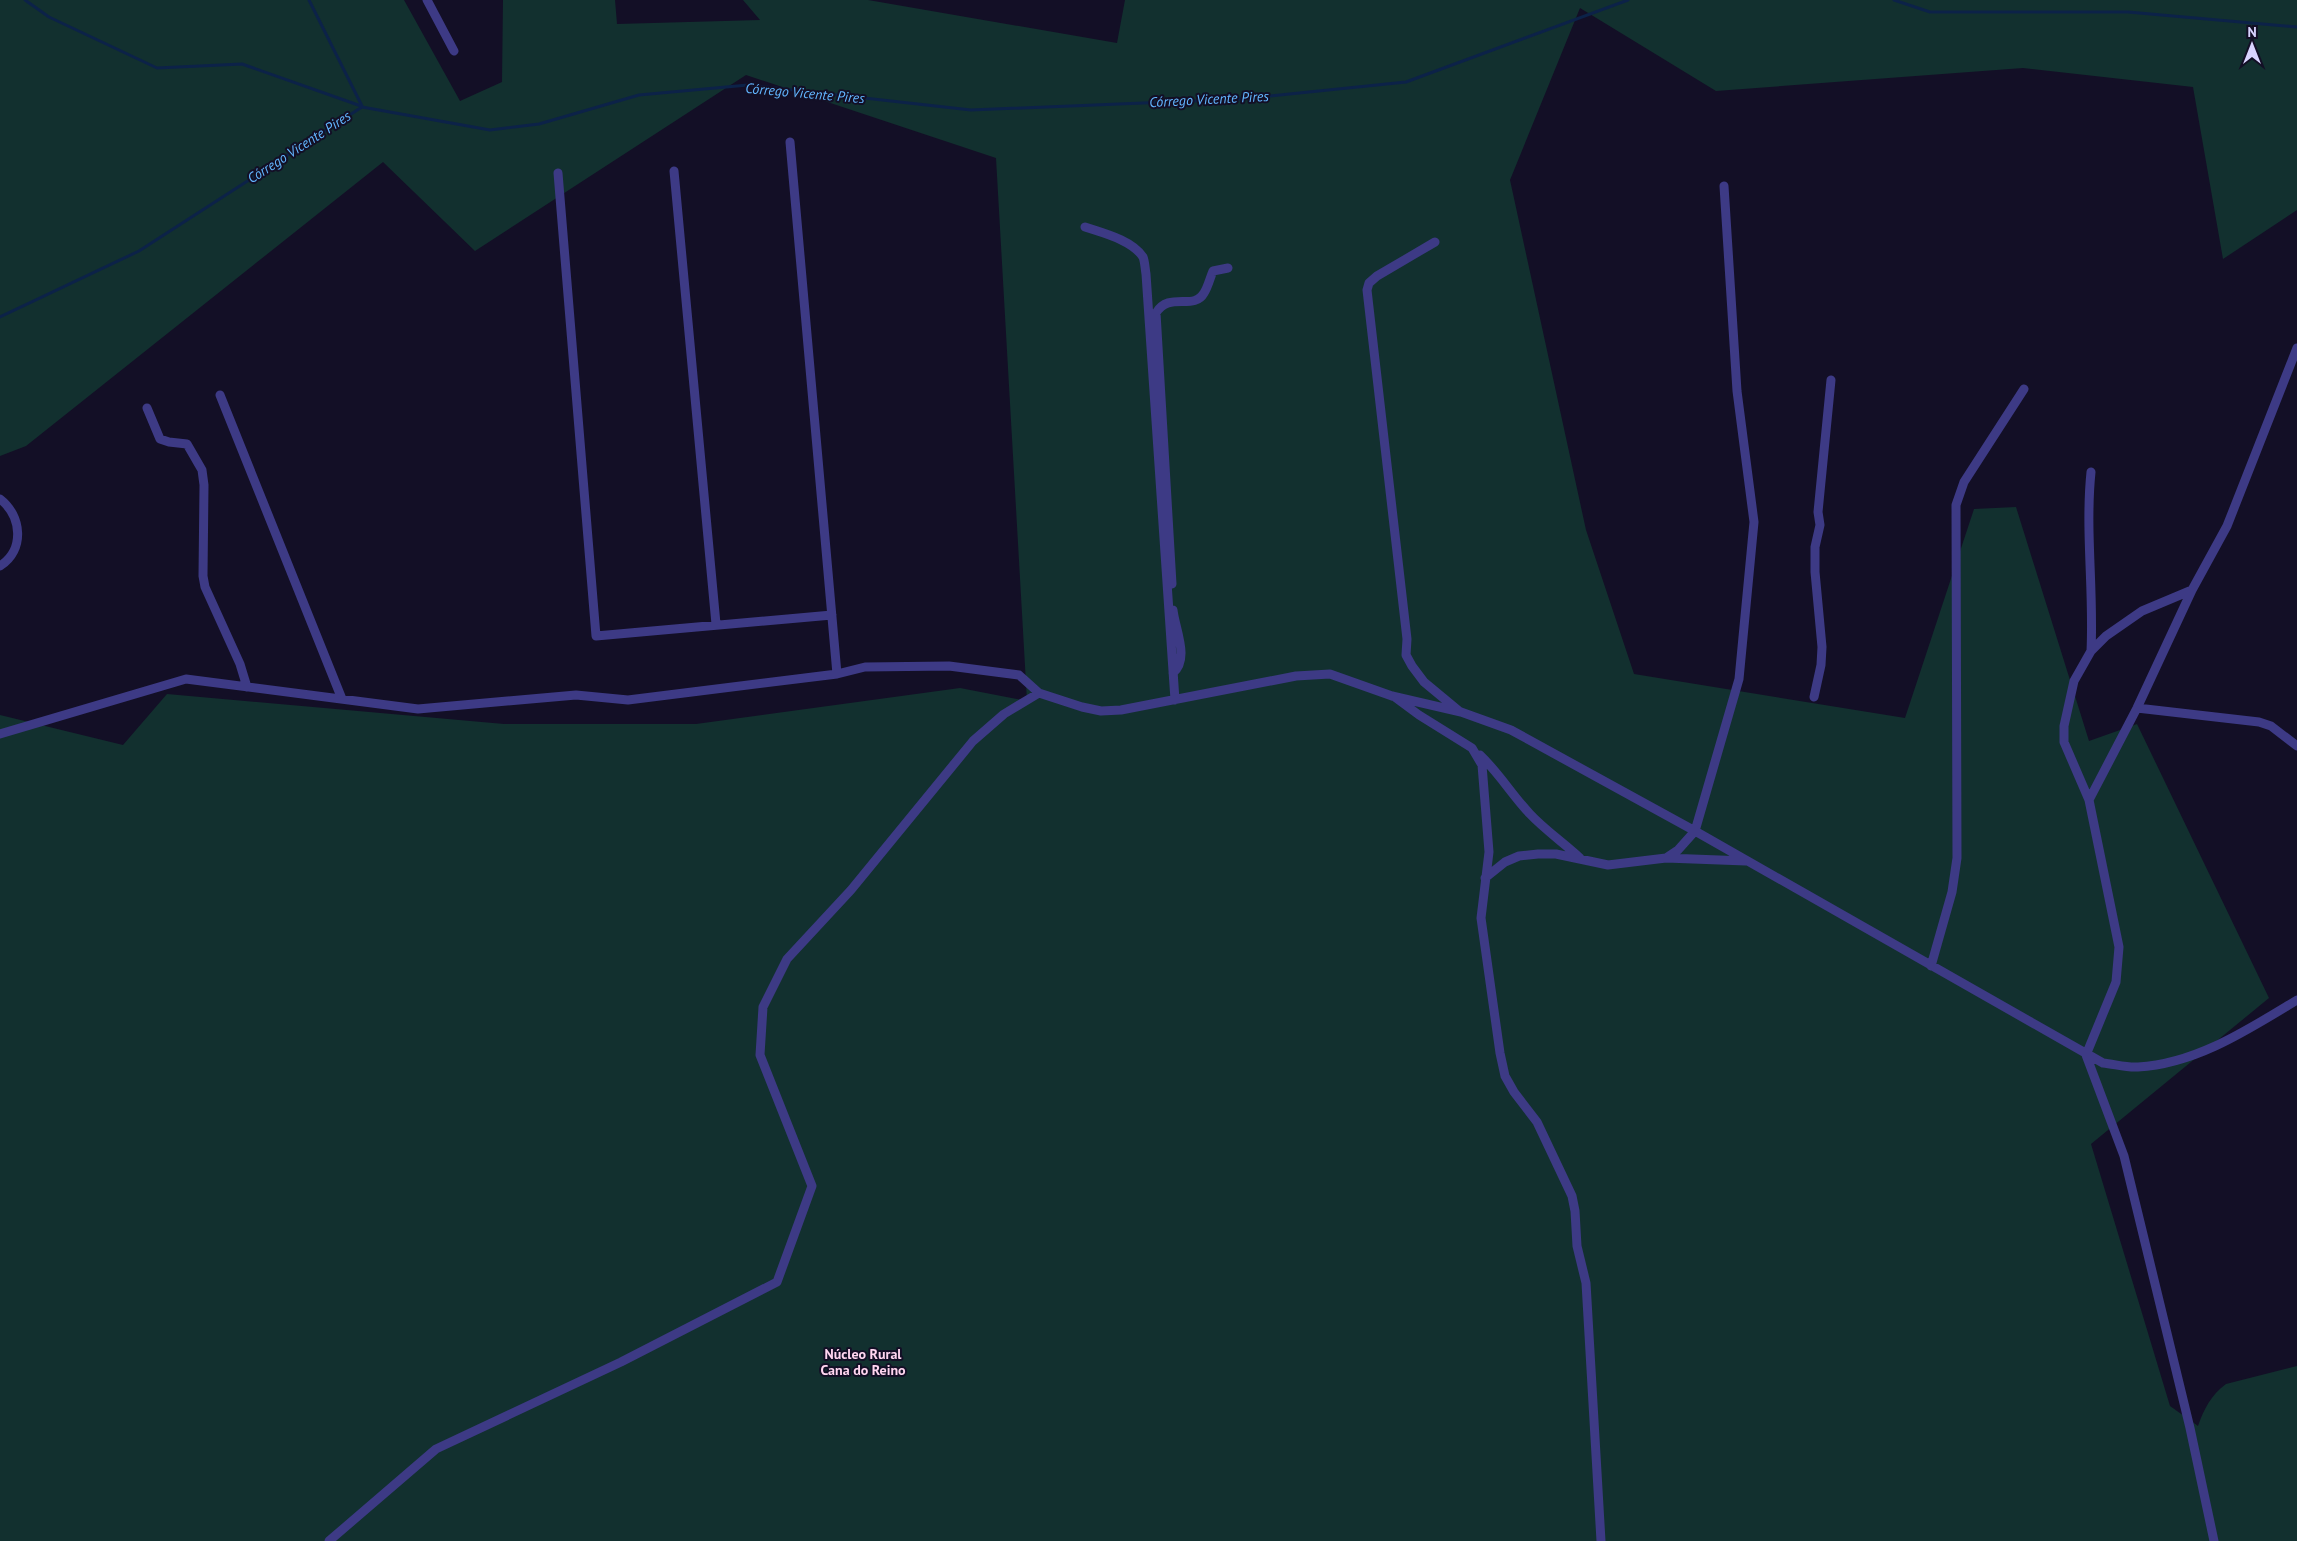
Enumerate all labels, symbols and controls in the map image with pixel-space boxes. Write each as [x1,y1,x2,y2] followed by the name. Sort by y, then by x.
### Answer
[2227,20,2277,70] north arrow
[2247,23,2257,41] text: N
[745,79,866,107] water label: Córrego Vicente Pires
[1149,87,1270,111] water label: Córrego Vicente Pires
[244,107,355,187] water label: Córrego Vicente Pires
[820,1345,906,1379] district label: Núcleo Rural Cana do Reino

